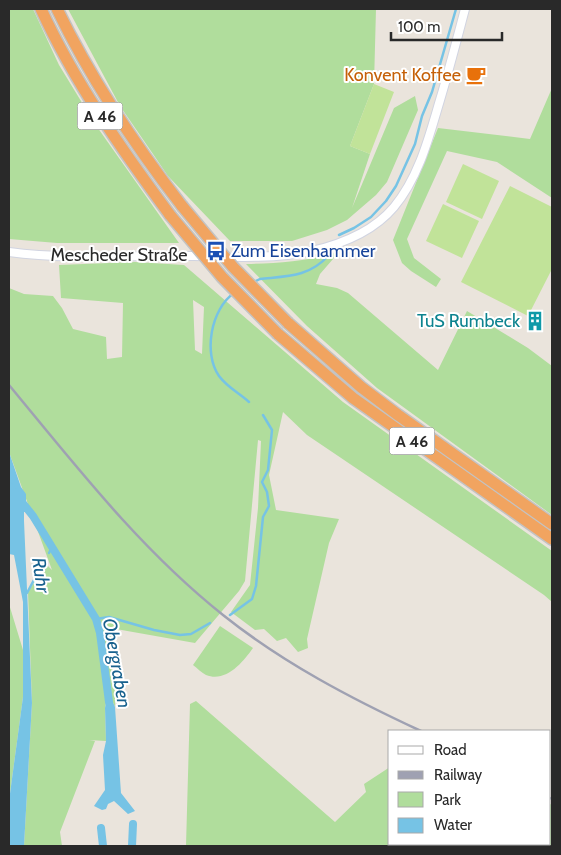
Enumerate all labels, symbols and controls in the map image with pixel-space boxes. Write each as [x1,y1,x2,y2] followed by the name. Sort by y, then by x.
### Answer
[391,10,502,42] scale bar
[398,18,440,36] text: 100 m
[344,64,461,86] place label: Konvent Koffee
[465,64,487,86] cafe icon: Konvent Koffee
[78,102,122,130] road number: A 46
[205,240,227,262] bus stop icon: Zum Eisenhammer
[231,240,376,262] place label: Zum Eisenhammer
[50,244,188,266] street label: Mescheder Straße
[417,310,521,332] place label: TuS Rumbeck
[524,310,546,332] building icon: TuS Rumbeck
[390,428,434,454] road number: A 46
[27,556,55,595] water label: Ruhr
[98,616,136,710] water label: Obergraben
[388,730,551,845] legend
[434,741,467,759] text: Road
[434,766,483,784] text: Railway
[434,791,461,809] text: Park
[434,816,472,834] text: Water

